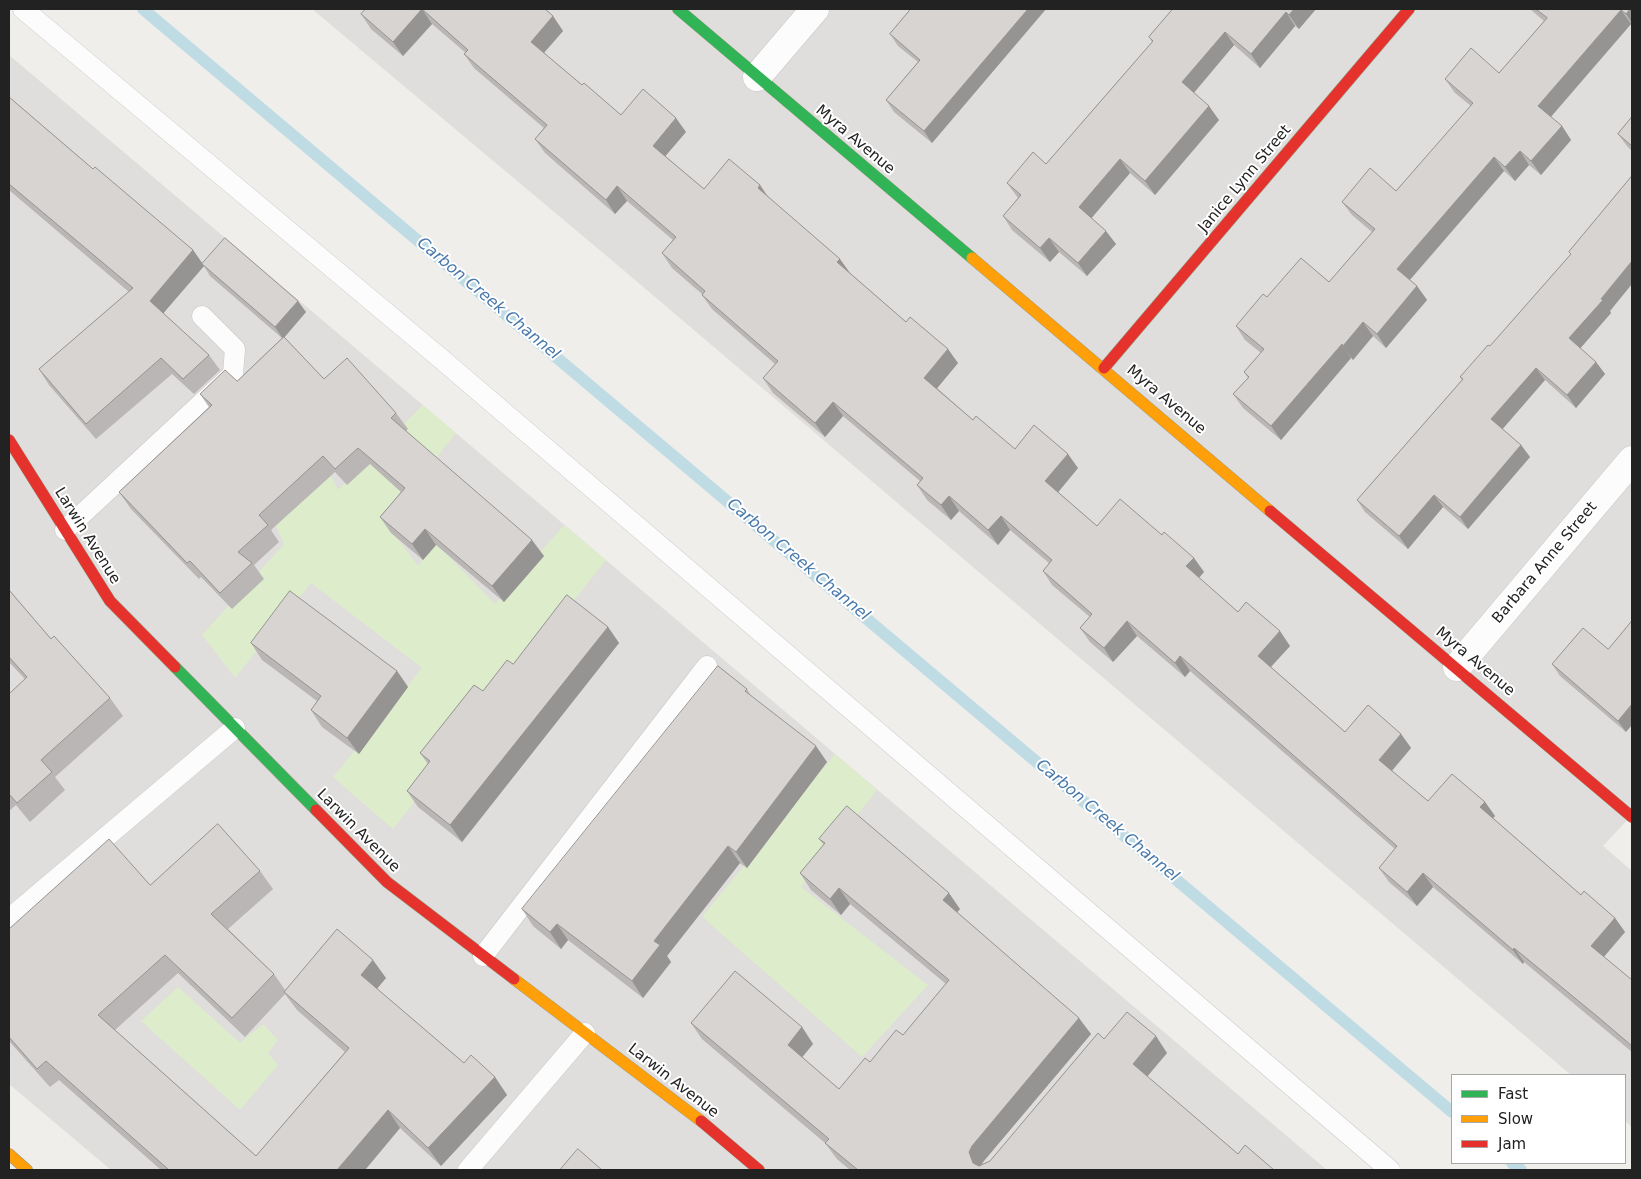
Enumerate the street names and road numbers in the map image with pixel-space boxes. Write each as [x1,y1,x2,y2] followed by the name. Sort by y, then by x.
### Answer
[812,102,898,178] street label: Myra Avenue
[1195,122,1295,236] street label: Janice Lynn Street
[1123,362,1209,438] street label: Myra Avenue
[50,485,124,587] street label: Larwin Avenue
[1489,498,1601,628] street label: Barbara Anne Street
[1432,624,1518,700] street label: Myra Avenue
[313,786,403,876] street label: Larwin Avenue
[624,1040,722,1122] street label: Larwin Avenue

